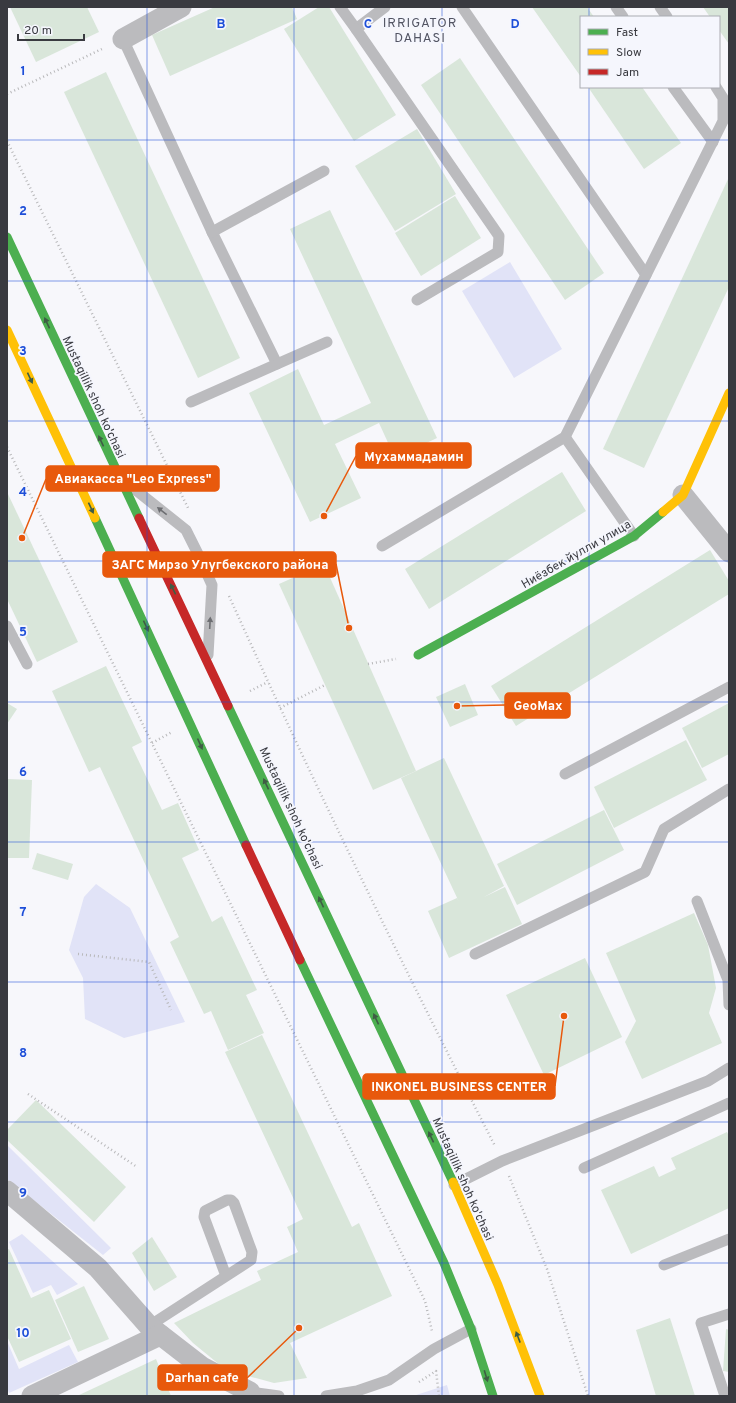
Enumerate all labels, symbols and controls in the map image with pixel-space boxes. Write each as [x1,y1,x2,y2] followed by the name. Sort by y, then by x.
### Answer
[18,16,84,42] scale bar
[383,16,457,47] district label: IRRIGATOR DAHASI
[580,16,720,88] legend
[217,17,226,33] text: B
[364,17,372,33] text: C
[510,17,520,33] text: D
[24,23,52,39] text: 20 m
[616,25,638,41] text: Fast
[616,45,642,61] text: Slow
[20,64,26,80] text: 1
[616,65,639,81] text: Jam
[19,204,27,220] text: 2
[44,317,50,328] one-way arrow
[58,334,128,461] street label: Mustaqillik shoh ko'chasi
[19,344,27,360] text: 3
[26,372,33,384] one-way arrow
[98,434,104,446] one-way arrow
[356,443,471,468] callout: Мухаммадамин
[364,450,464,466] text: Мухаммадамин
[46,466,219,491] callout: Авиакасса "Leo Express"
[55,472,212,488] text: Авиакасса "Leo Express"
[19,485,27,501] text: 4
[88,503,94,514] one-way arrow
[156,506,167,515] one-way arrow
[519,517,634,593] street label: Ниёзбек йулли улица
[103,552,336,577] callout: ЗАГС Мирзо Улугбекского района
[112,558,328,574] text: ЗАГС Мирзо Улугбекского района
[170,583,176,595] one-way arrow
[207,616,213,629] one-way arrow
[143,620,149,632] one-way arrow
[19,625,27,641] text: 5
[505,693,570,718] callout: GeoMax
[513,699,563,715] text: GeoMax
[197,739,203,750] one-way arrow
[255,745,325,872] street label: Mustaqillik shoh ko'chasi
[19,765,27,781] text: 6
[263,778,269,790] one-way arrow
[318,896,324,907] one-way arrow
[20,905,27,921] text: 7
[373,1014,379,1025] one-way arrow
[19,1046,27,1062] text: 8
[363,1074,555,1099] callout: INKONEL BUSINESS CENTER
[371,1080,547,1096] text: INKONEL BUSINESS CENTER
[428,1115,496,1243] street label: Mustaqillik shoh ko'chasi
[428,1132,434,1143] one-way arrow
[19,1186,27,1202] text: 9
[16,1326,30,1342] text: 10
[514,1331,520,1343] one-way arrow
[158,1365,247,1390] callout: Darhan cafe
[483,1370,489,1382] one-way arrow
[165,1371,239,1387] text: Darhan cafe

